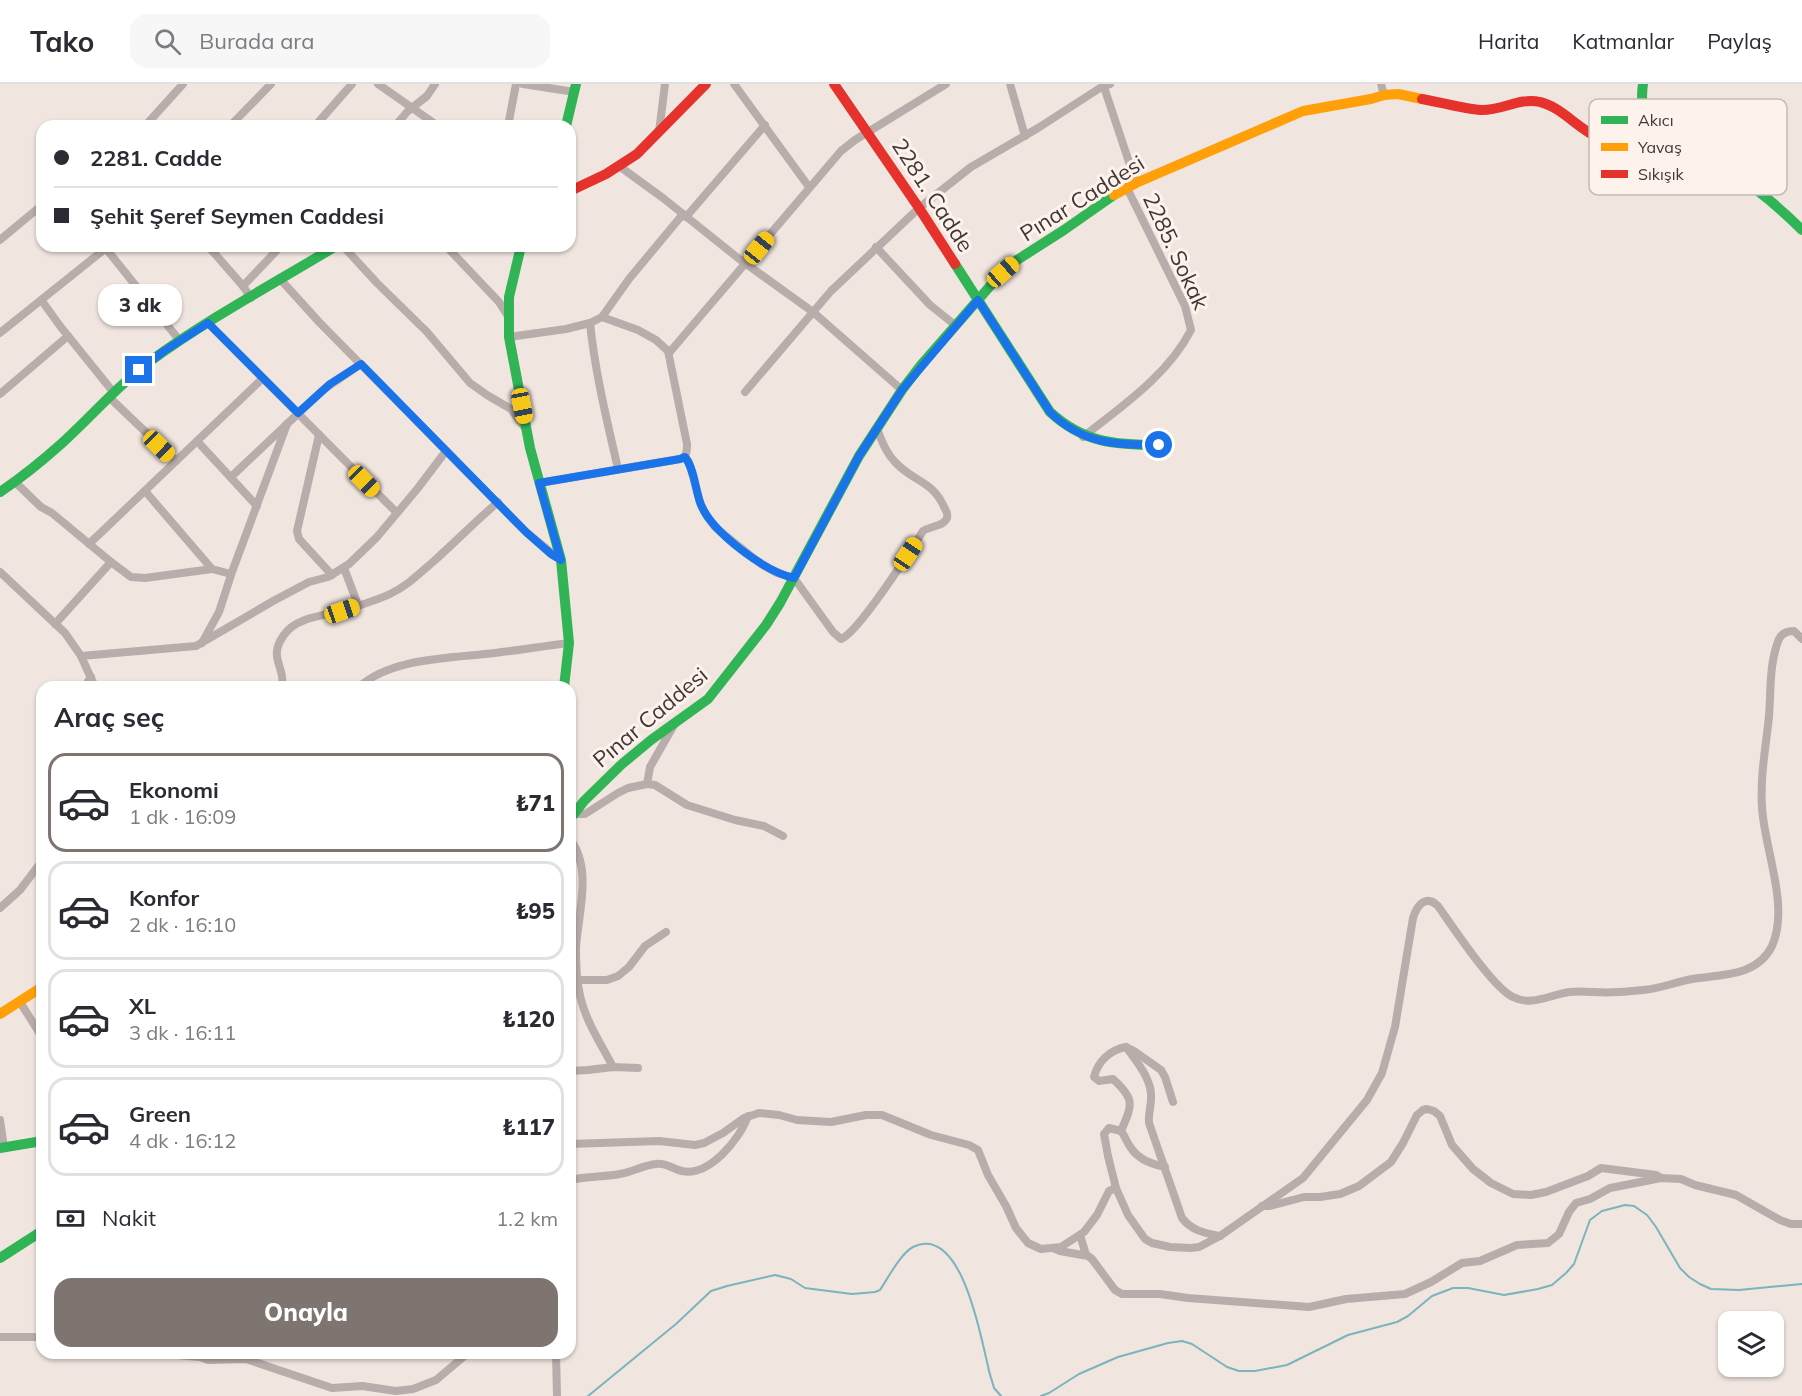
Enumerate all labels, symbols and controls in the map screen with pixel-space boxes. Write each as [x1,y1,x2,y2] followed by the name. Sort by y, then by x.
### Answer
[130,14,550,68] search box
[30,24,94,59] text: Tako
[151,25,184,58] icon: search
[199,27,314,55] text: Burada ara
[1478,28,1539,54] text: Harita
[1572,28,1674,54] text: Katmanlar
[1707,28,1772,54] text: Paylaş
[1589,99,1787,195] legend
[1638,110,1674,130] text: Akıcı
[886,133,980,257] street label: 2281. Cadde
[1637,137,1682,157] text: Yavaş
[90,144,222,172] text: 2281. Cadde
[1015,149,1149,247] street label: Pınar Caddesi
[1638,164,1685,184] text: Sıkışık
[1137,188,1216,314] street label: 2285. Sokak
[90,202,384,230] text: Şehit Şeref Seymen Caddesi
[741,228,777,268] car
[984,253,1022,291] car
[97,283,181,325] callout: 3 dk
[119,292,161,317] text: 3 dk
[125,356,152,383] route end
[510,387,534,425] car
[140,427,178,465] car
[1145,431,1172,458] route start
[345,462,383,500] car
[890,534,926,574] car
[322,597,362,625] car
[587,661,713,773] street label: Pınar Caddesi
[54,700,164,734] text: Araç seç
[57,776,111,830] icon: car
[129,776,219,804] text: Ekonomi
[515,789,555,817] text: ₺71
[129,804,236,829] text: 1 dk · 16:09
[57,884,111,938] icon: car
[129,884,199,912] text: Konfor
[515,897,555,925] text: ₺95
[129,912,236,937] text: 2 dk · 16:10
[57,992,111,1046] icon: car
[129,992,156,1020] text: XL
[502,1005,555,1033] text: ₺120
[129,1020,236,1045] text: 3 dk · 16:11
[57,1100,111,1154] icon: car
[129,1100,191,1128] text: Green
[502,1113,555,1141] text: ₺117
[129,1128,236,1153] text: 4 dk · 16:12
[54,1202,87,1235] icon: cash
[102,1204,156,1232] text: Nakit
[496,1206,558,1231] text: 1.2 km
[54,1278,558,1347] button: Onayla
[1718,1311,1784,1377] map controls
[1718,1311,1784,1377] button: layers

